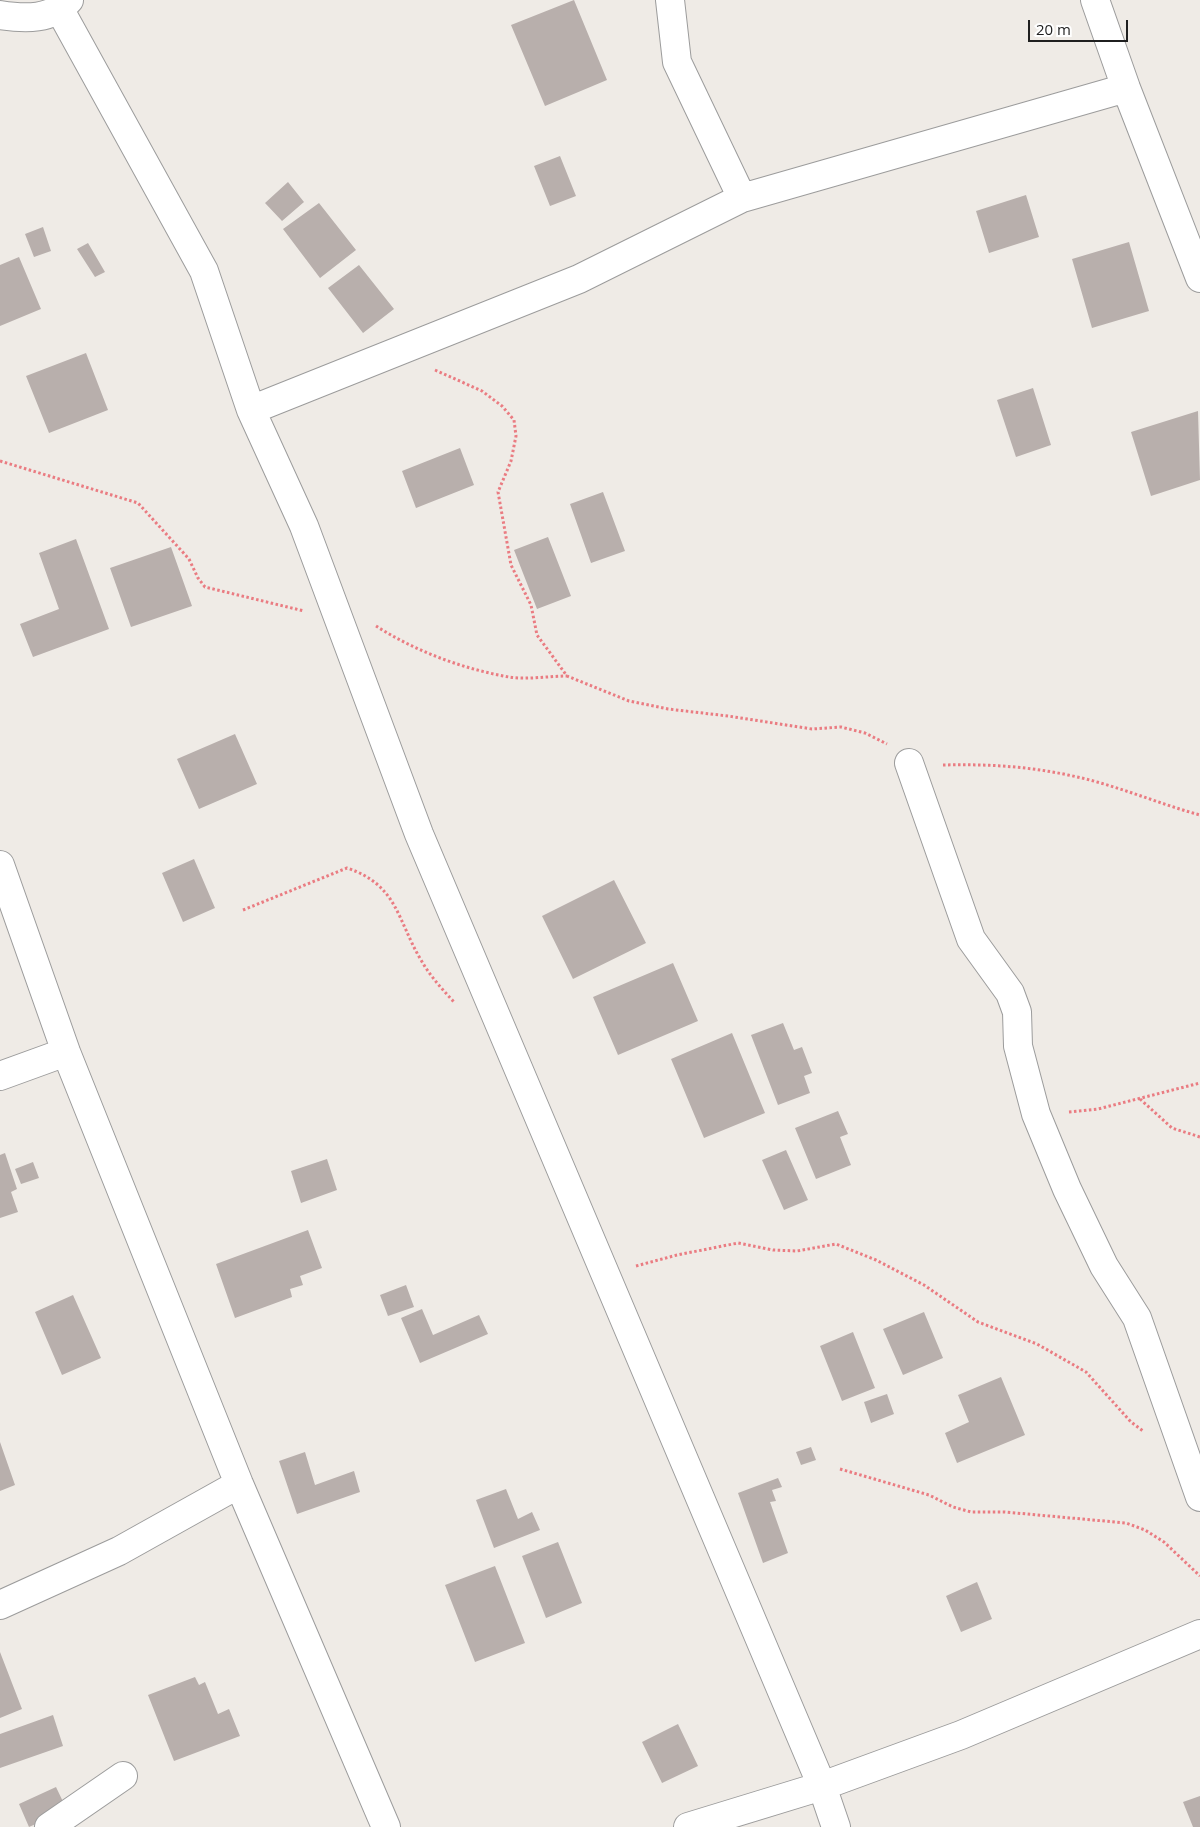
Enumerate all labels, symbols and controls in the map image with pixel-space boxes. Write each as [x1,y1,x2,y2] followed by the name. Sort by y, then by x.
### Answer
[1030,10,1130,42] scale bar
[1036,19,1071,39] text: 20 m

